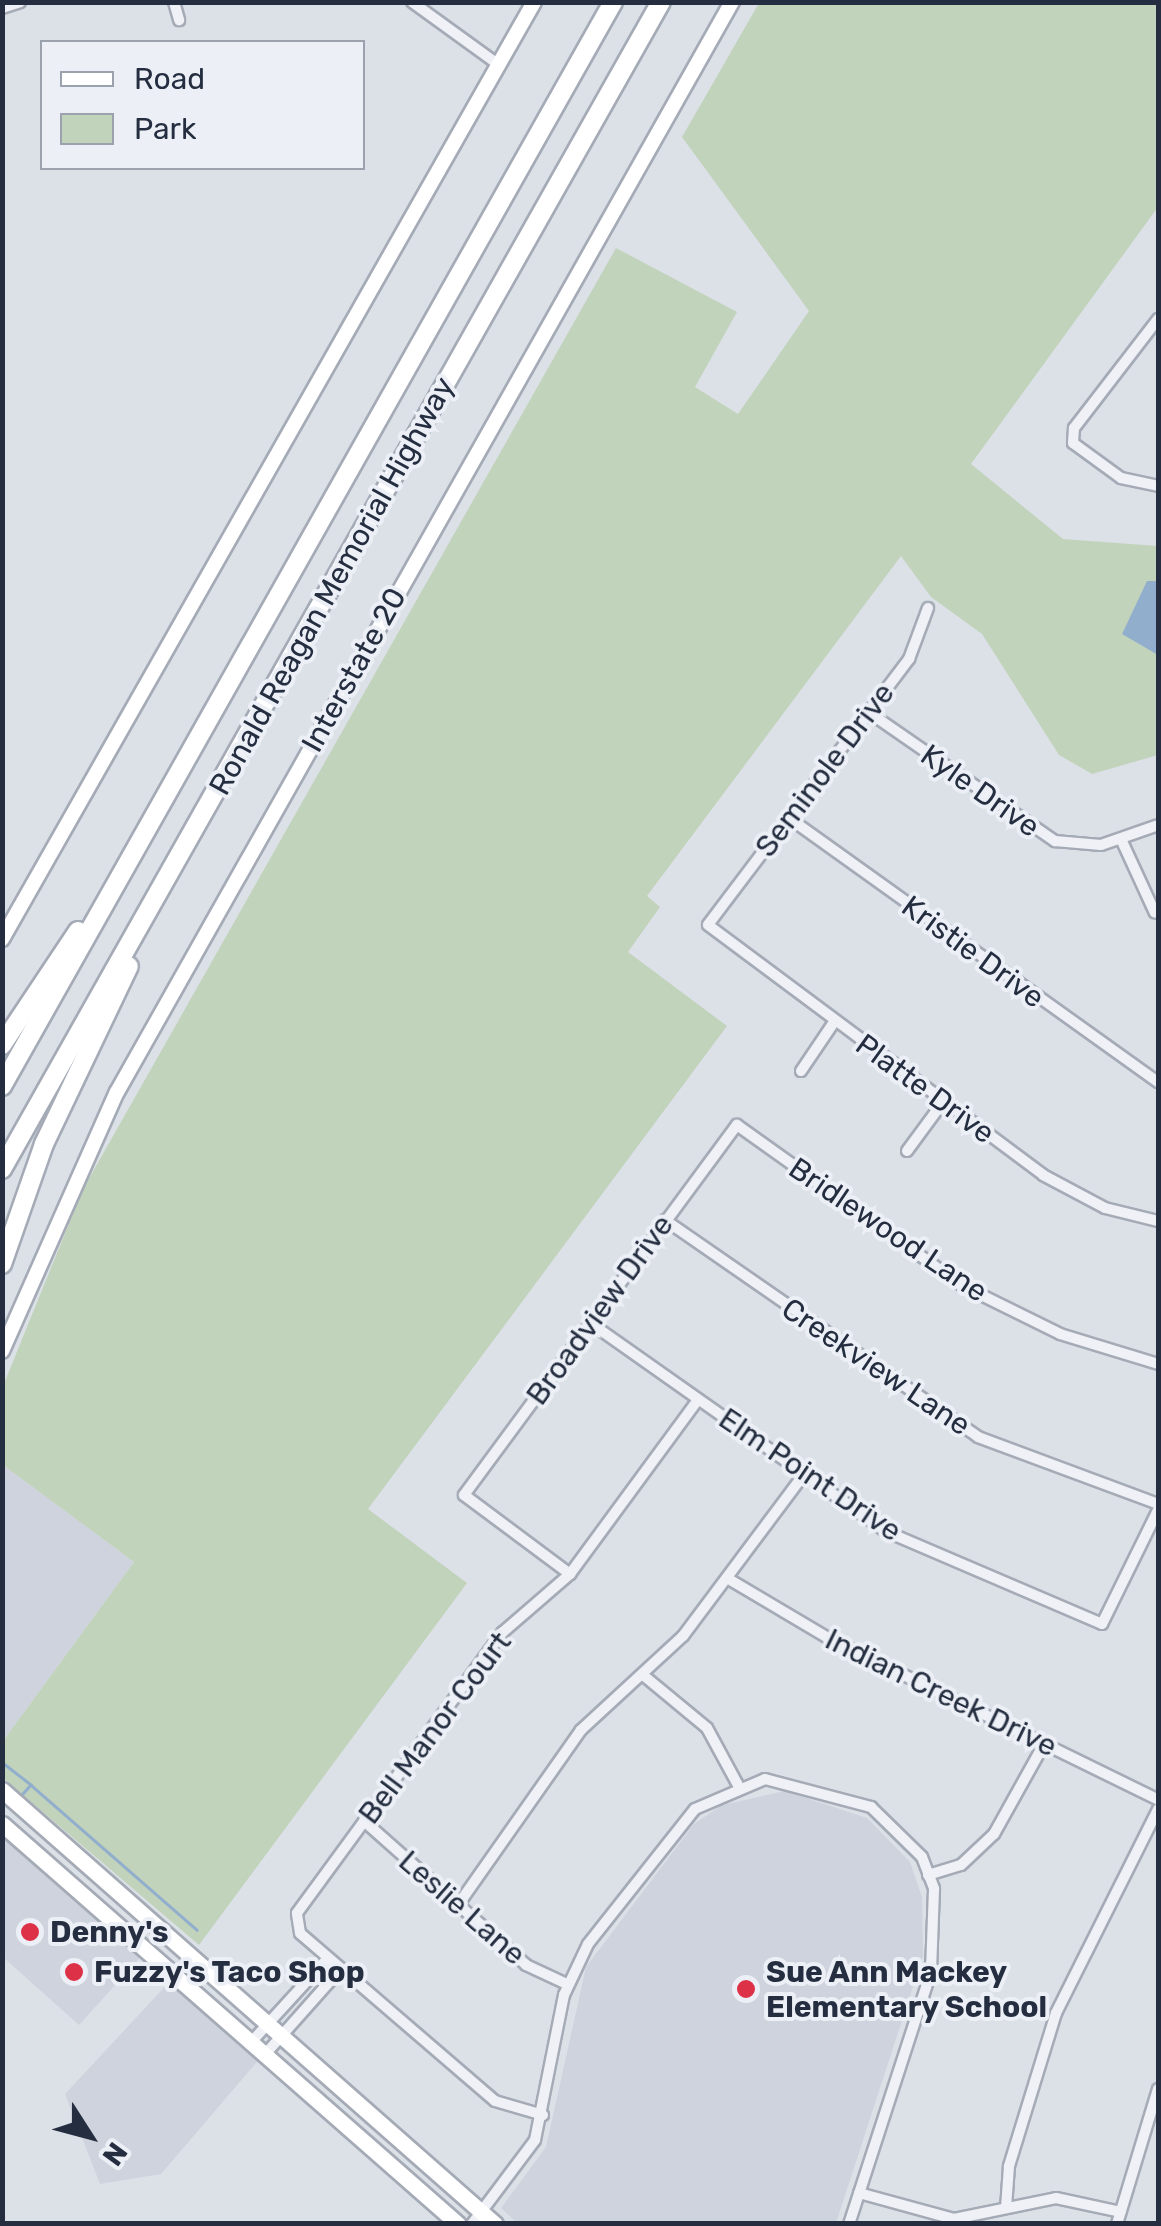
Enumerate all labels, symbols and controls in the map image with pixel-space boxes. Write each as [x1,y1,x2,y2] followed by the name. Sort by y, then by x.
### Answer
[40,40,365,170] legend
[134,61,205,97] text: Road
[134,111,196,147] text: Park
[202,371,462,801] street label: Ronald Reagan Memorial Highway
[294,582,414,758] street label: Interstate 20
[748,676,902,864] street label: Seminole Drive
[914,737,1046,845] street label: Kyle Drive
[895,888,1051,1016] street label: Kristie Drive
[849,1027,1001,1151] street label: Platte Drive
[782,1150,994,1310] street label: Bridlewood Lane
[519,1208,681,1412] street label: Broadview Drive
[775,1290,977,1444] street label: Creekview Lane
[712,1401,908,1549] street label: Elm Point Drive
[819,1621,1063,1765] street label: Indian Creek Drive
[351,1625,519,1831] street label: Bell Manor Court
[391,1843,533,1973] street label: Leslie Lane
[50,1914,169,1950] place label: Denny's
[19,1921,41,1943] marker: Denny's
[94,1954,365,1990] place label: Fuzzy's Taco Shop
[766,1954,1048,2024] place label: Sue Ann Mackey Elementary School
[63,1961,85,1983] marker: Fuzzy's Taco Shop
[735,1978,757,2000] marker: Sue Ann Mackey Elementary School
[40,2086,140,2186] north arrow
[95,2136,134,2172] text: N

